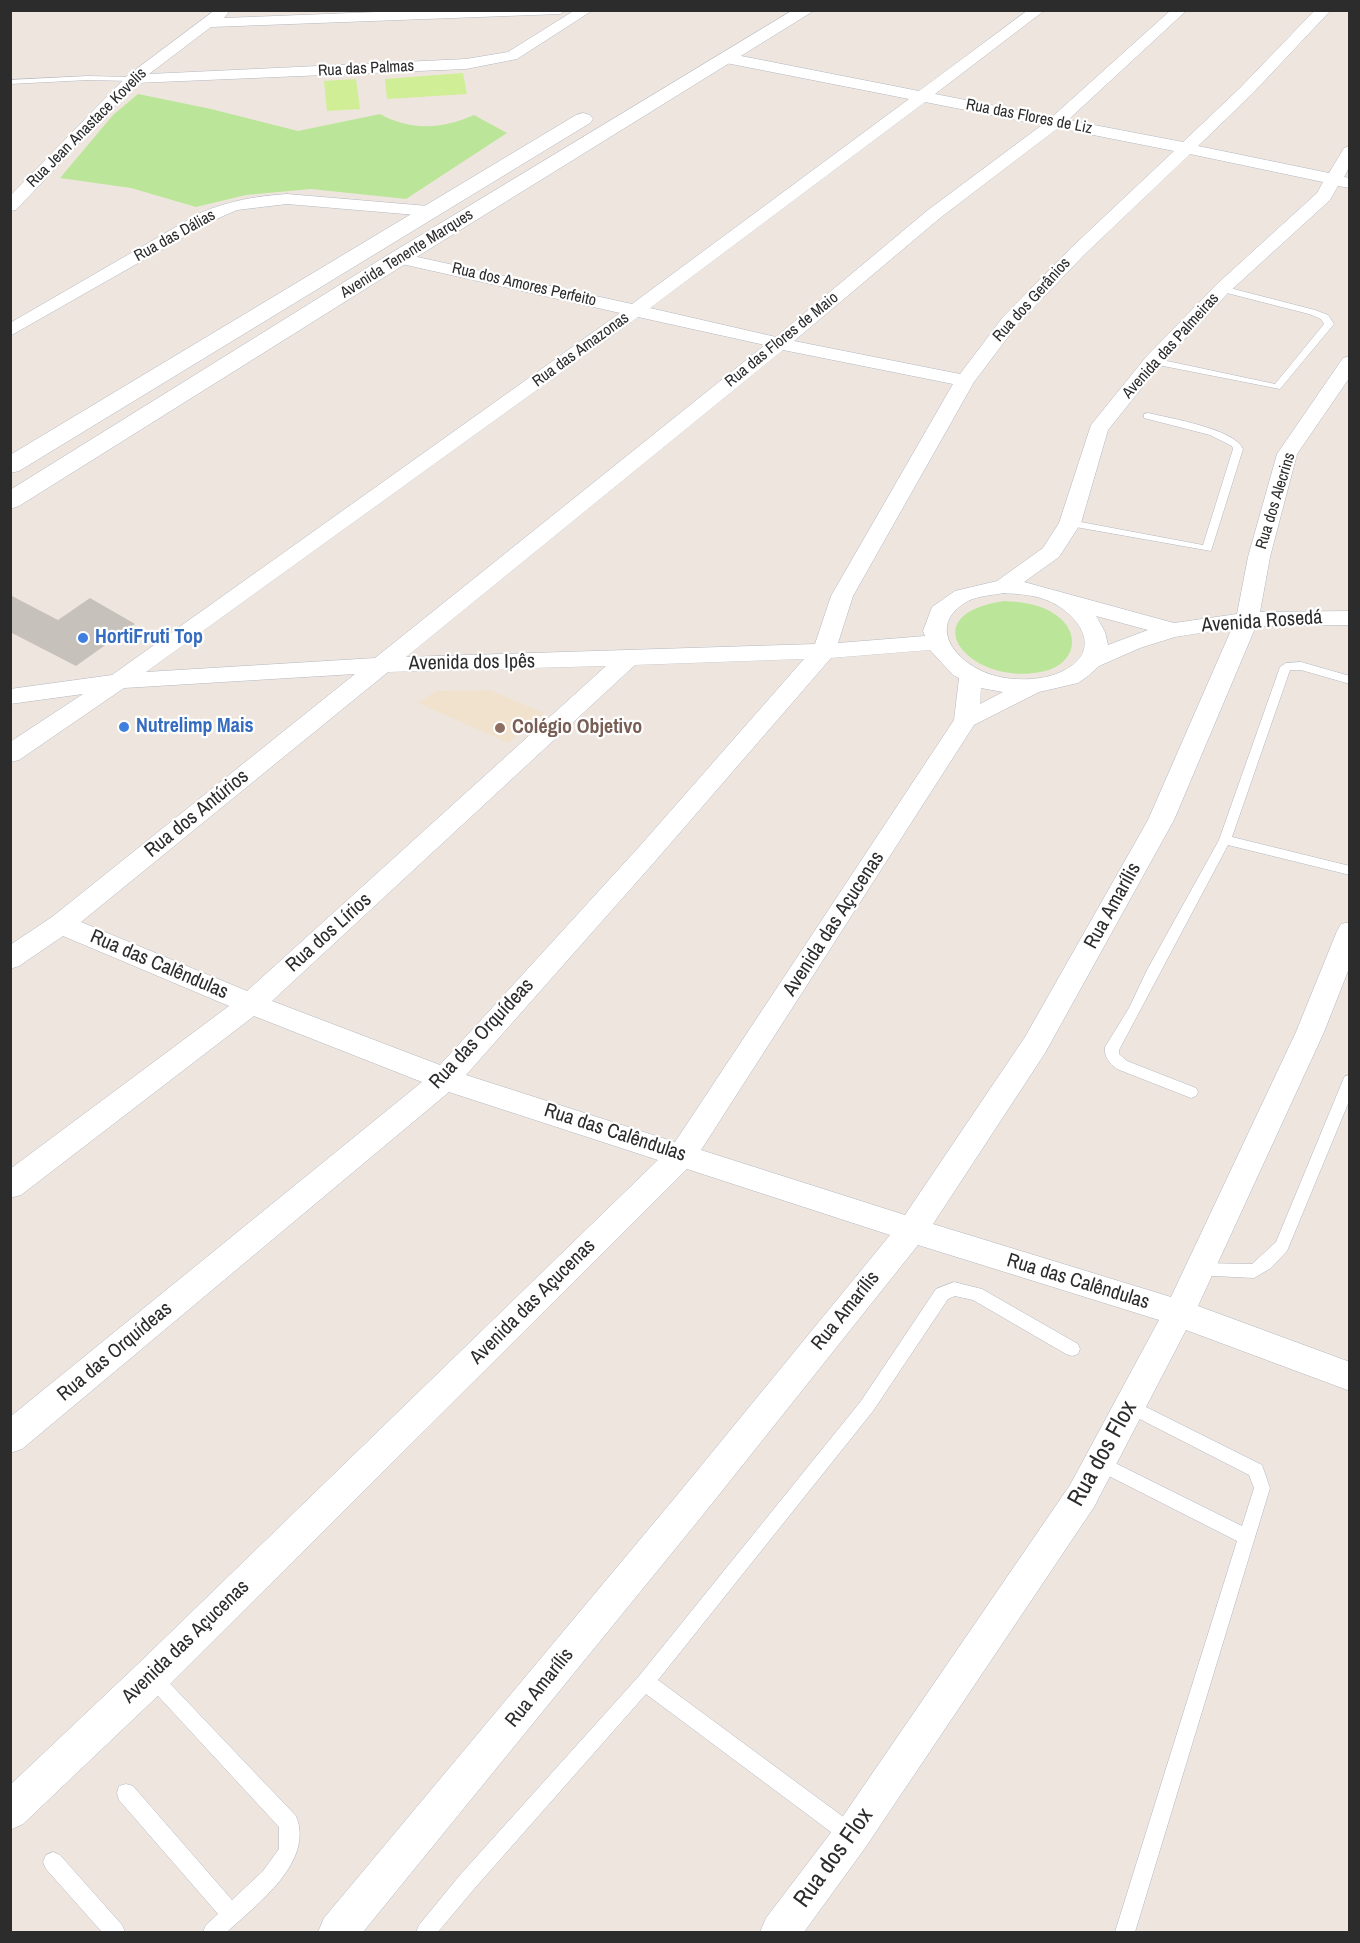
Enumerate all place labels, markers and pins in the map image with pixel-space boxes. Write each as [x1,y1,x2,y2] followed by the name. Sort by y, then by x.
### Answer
[95,626,203,650] place label: HortiFruti Top
[76,631,90,645] marker: HortiFruti Top
[136,715,254,739] place label: Nutrelimp Mais
[512,716,642,740] place label: Colégio Objetivo
[117,720,131,734] marker: Nutrelimp Mais
[493,721,507,735] marker: Colégio Objetivo

